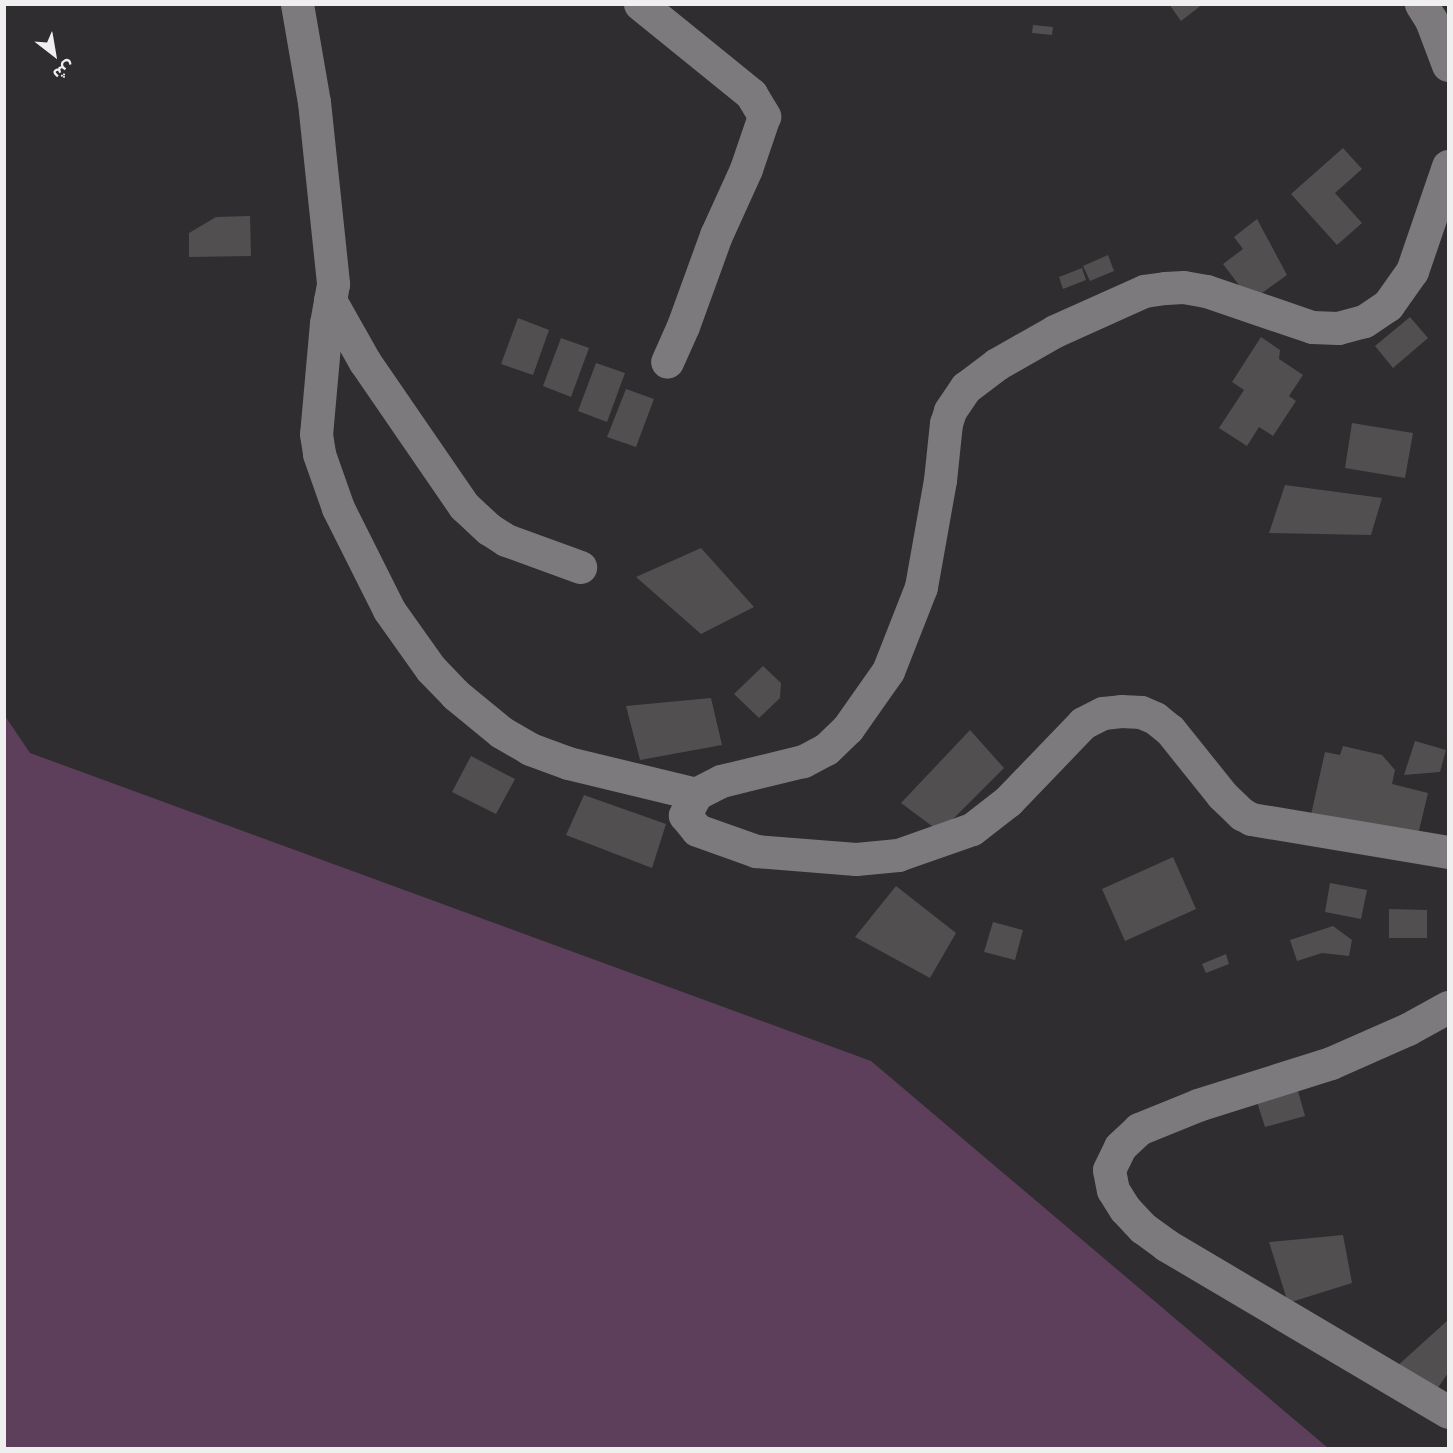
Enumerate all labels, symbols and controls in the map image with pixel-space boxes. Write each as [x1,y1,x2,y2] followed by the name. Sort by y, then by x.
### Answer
[24,24,84,84] north arrow
[49,56,78,84] text: ش

